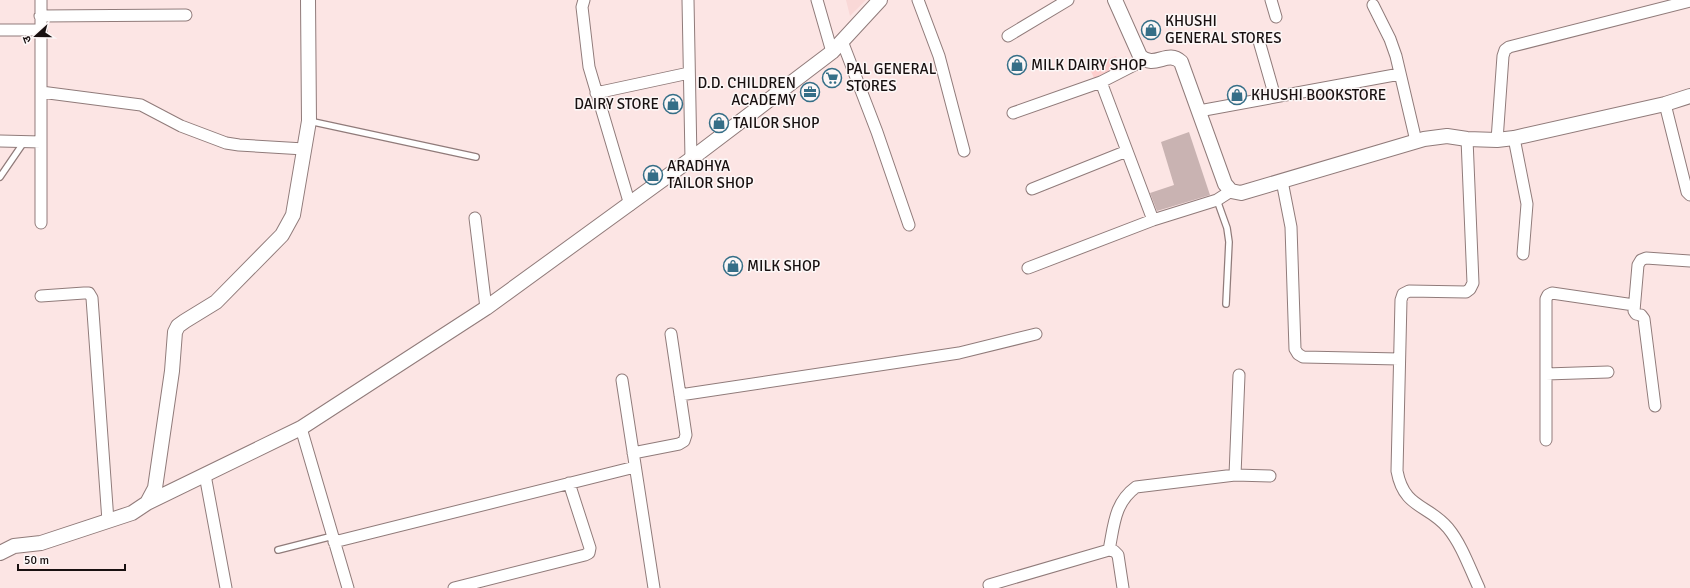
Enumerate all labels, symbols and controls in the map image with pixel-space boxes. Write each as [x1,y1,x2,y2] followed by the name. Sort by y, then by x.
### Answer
[1165,12,1282,47] place label: KHUSHI GENERAL STORES
[16,16,56,56] north arrow
[1140,19,1162,41] shop icon: KHUSHI GENERAL STORES
[20,34,34,45] text: उ
[1006,54,1028,76] shop icon: MILK DAIRY SHOP
[1031,56,1147,74] place label: MILK DAIRY SHOP
[846,60,937,95] place label: PAL GENERAL STORES
[821,67,843,89] supermarket icon: PAL GENERAL STORES
[697,74,796,109] place label: D.D. CHILDREN ACADEMY
[799,81,821,103] office icon: D.D. CHILDREN ACADEMY
[1226,84,1248,106] shop icon: KHUSHI BOOKSTORE
[1251,86,1386,104] place label: KHUSHI BOOKSTORE
[662,93,684,115] shop icon: DAIRY STORE
[574,95,659,113] place label: DAIRY STORE
[708,112,730,134] shop icon: TAILOR SHOP
[733,114,819,132] place label: TAILOR SHOP
[667,157,753,192] place label: ARADHYA TAILOR SHOP
[642,164,664,186] shop icon: ARADHYA TAILOR SHOP
[722,255,744,277] shop icon: MILK SHOP
[747,257,820,275] place label: MILK SHOP
[18,546,125,572] scale bar
[24,553,49,568] text: 50 m

